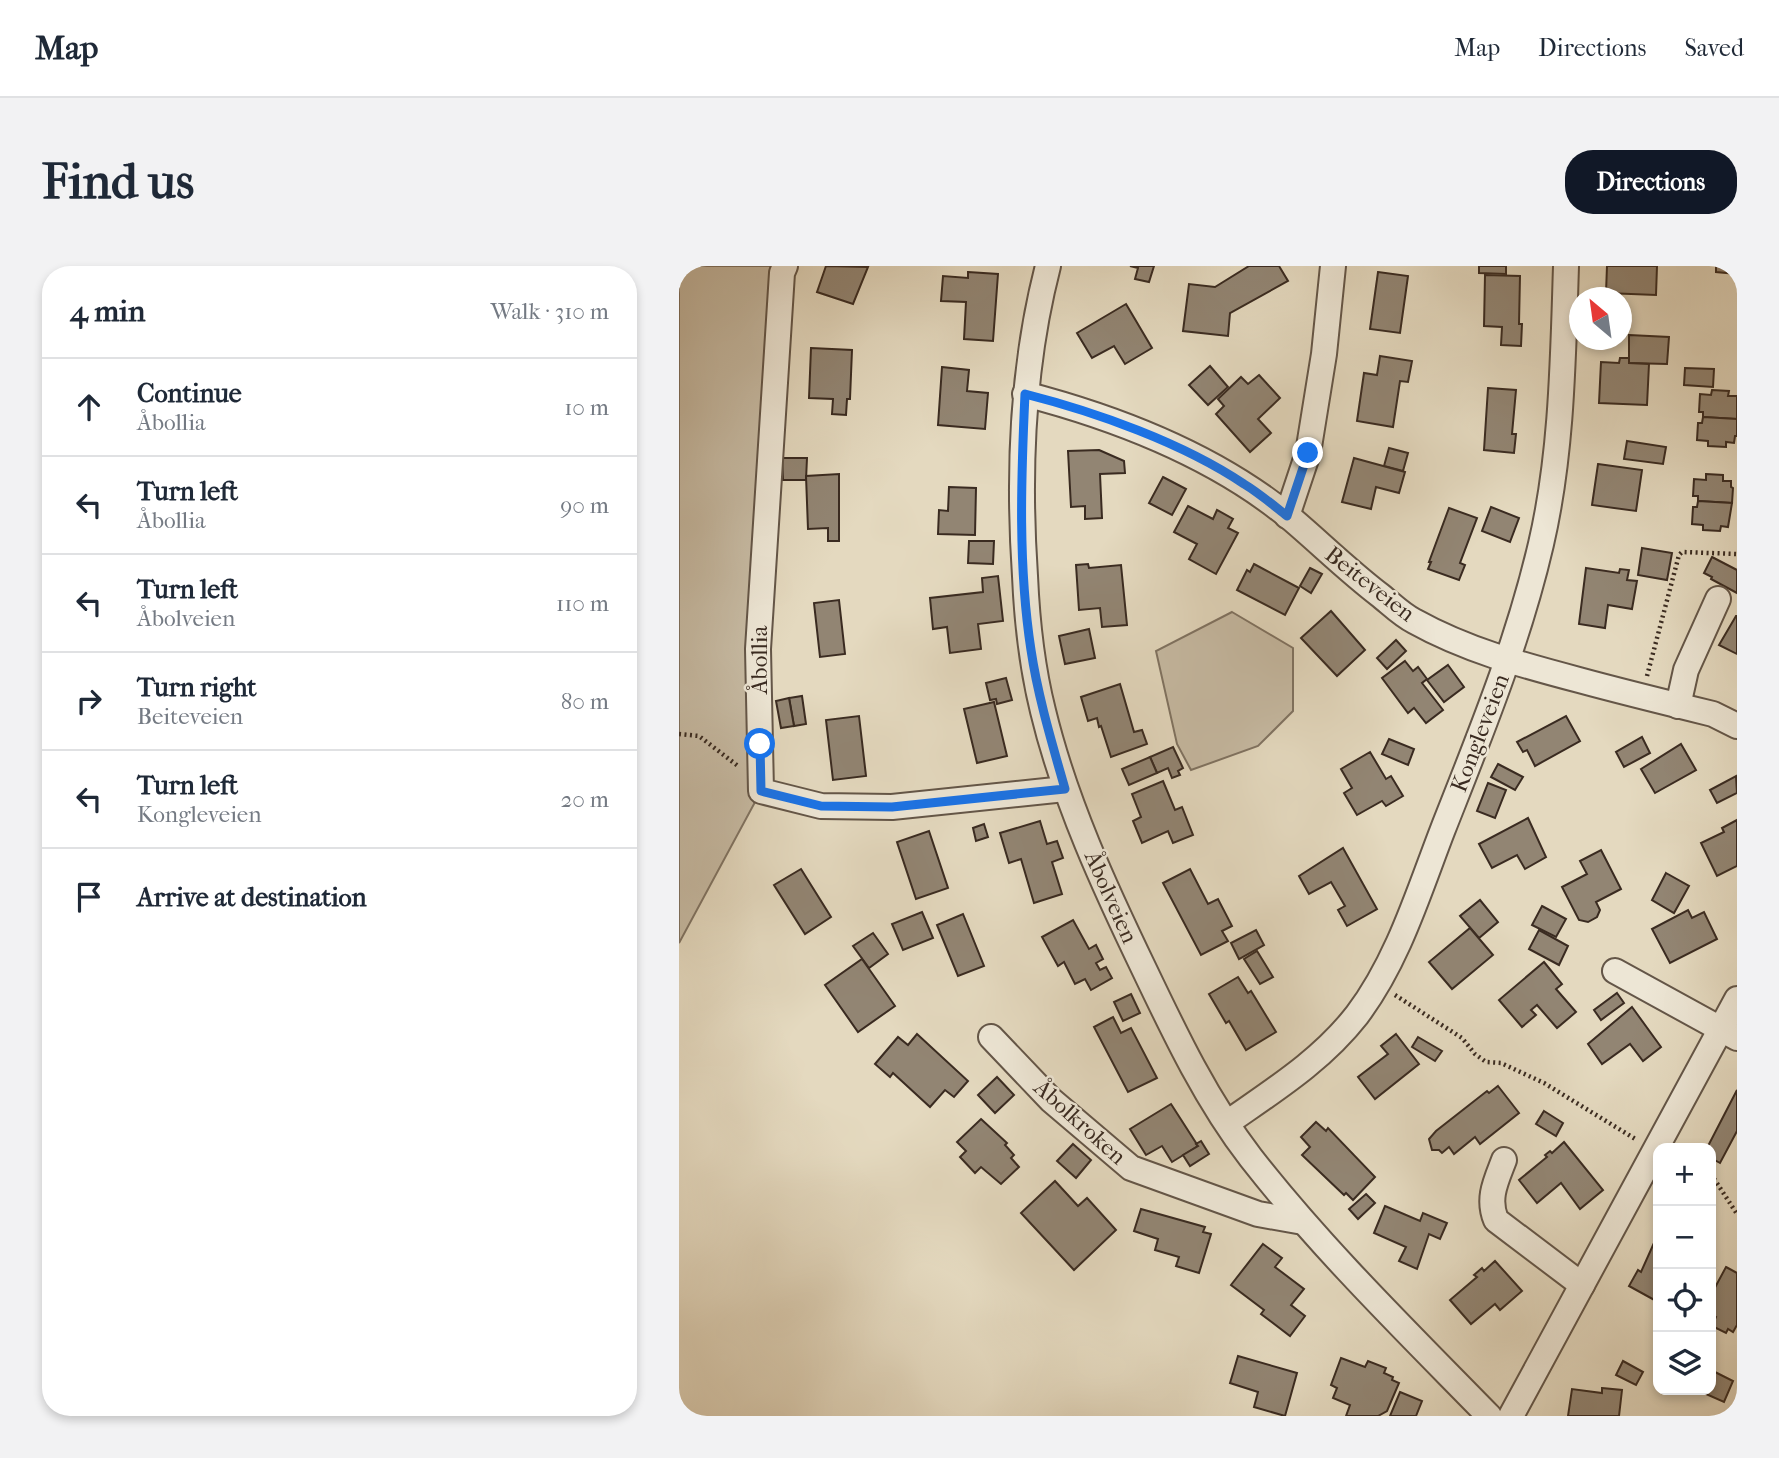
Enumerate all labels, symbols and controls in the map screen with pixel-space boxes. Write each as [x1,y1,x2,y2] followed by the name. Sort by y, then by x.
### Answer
[35,29,98,68] text: Map
[1454,34,1500,62] text: Map
[1538,34,1646,62] text: Directions
[1684,34,1744,62] text: Saved
[1565,150,1737,214] button: Directions
[42,153,194,211] text: Find us
[1569,287,1632,350] north arrow
[70,294,145,329] text: 4 min
[490,298,609,325] text: Walk · 310 m
[137,378,242,409] text: Continue
[70,388,108,426] icon: ahead
[564,394,609,421] text: 10 m
[137,409,206,436] text: Åbollia
[1292,437,1323,468] route end
[137,476,238,507] text: Turn left
[70,486,108,524] icon: left
[560,492,609,519] text: 90 m
[137,507,206,534] text: Åbollia
[1320,541,1421,628] street label: Beiteveien
[137,574,238,605] text: Turn left
[70,584,108,622] icon: left
[556,590,609,617] text: 110 m
[137,605,235,632] text: Åbolveien
[746,625,773,695] street label: Åbollia
[1445,669,1515,796] street label: Kongleveien
[137,672,257,703] text: Turn right
[70,682,108,720] icon: right
[561,688,609,715] text: 80 m
[137,703,243,730] text: Beiteveien
[744,728,775,759] route start
[137,770,238,801] text: Turn left
[70,780,108,818] icon: left
[560,786,609,813] text: 20 m
[137,801,262,828] text: Kongleveien
[1078,846,1144,948] street label: Åbolveien
[70,878,108,916] icon: arrive
[137,882,367,913] text: Arrive at destination
[1028,1073,1132,1171] street label: Åbolkroken
[1653,1143,1716,1395] map controls
[1653,1143,1716,1206] button: +
[1653,1206,1716,1269] button: −
[1653,1269,1716,1332] button: locate
[1653,1332,1716,1395] button: layers

